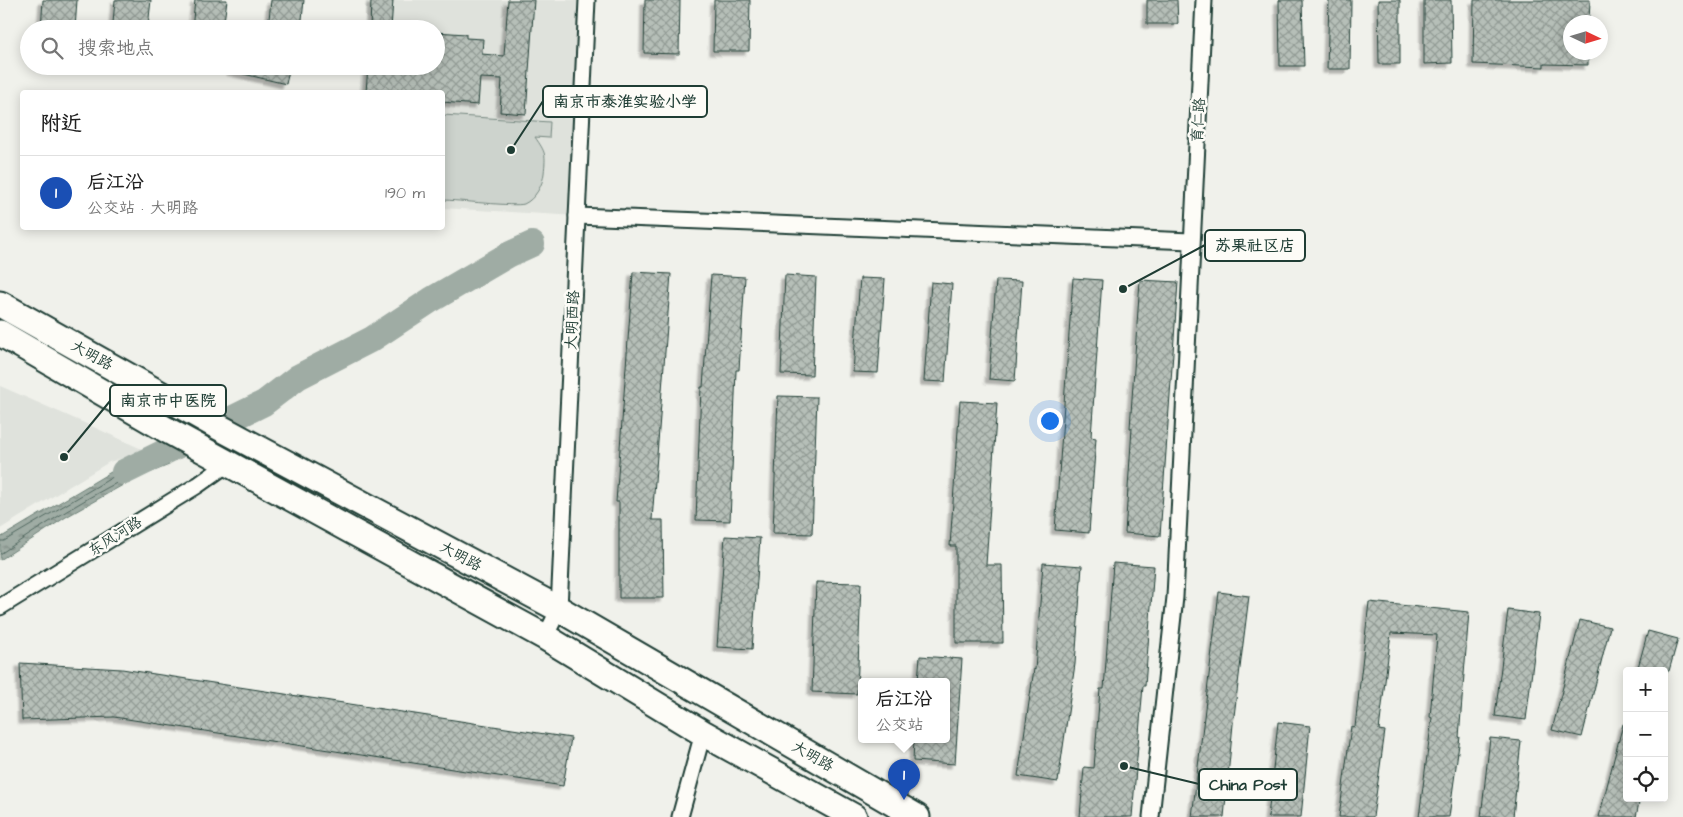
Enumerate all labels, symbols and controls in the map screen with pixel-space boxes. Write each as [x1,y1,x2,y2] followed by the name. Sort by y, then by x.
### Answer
[1563,15,1608,60] north arrow
[20,20,445,75] search box
[38,34,66,62] icon: search
[78,35,154,62] text: 搜索地点
[543,86,707,117] callout: 南京市泰淮实验小学
[553,91,697,113] text: 南京市泰淮实验小学
[1187,97,1210,143] street label: 育仁路
[40,109,82,138] text: 附近
[87,169,144,196] text: 后江沿
[55,182,57,204] text: 1
[385,182,425,204] text: 190 m
[87,197,198,219] text: 公交站 · 大明路
[1205,230,1305,261] callout: 苏果社区店
[1215,235,1295,257] text: 苏果社区店
[560,290,585,351] street label: 大明西路
[67,335,117,376] street label: 大明路
[110,385,226,416] callout: 南京市中医院
[120,390,216,412] text: 南京市中医院
[1037,408,1063,434] your location
[84,512,146,561] street label: 东风河路
[436,537,486,576] street label: 大明路
[1623,667,1668,802] map controls
[1623,667,1668,712] button: +
[858,678,950,743] popup
[875,686,933,713] text: 后江沿
[1623,712,1668,757] button: −
[875,714,924,736] text: 公交站
[788,736,837,777] street label: 大明路
[1623,757,1668,802] button: locate
[888,759,920,800] pin: 1
[1199,769,1297,800] callout: China Post
[1209,774,1287,796] text: China Post

